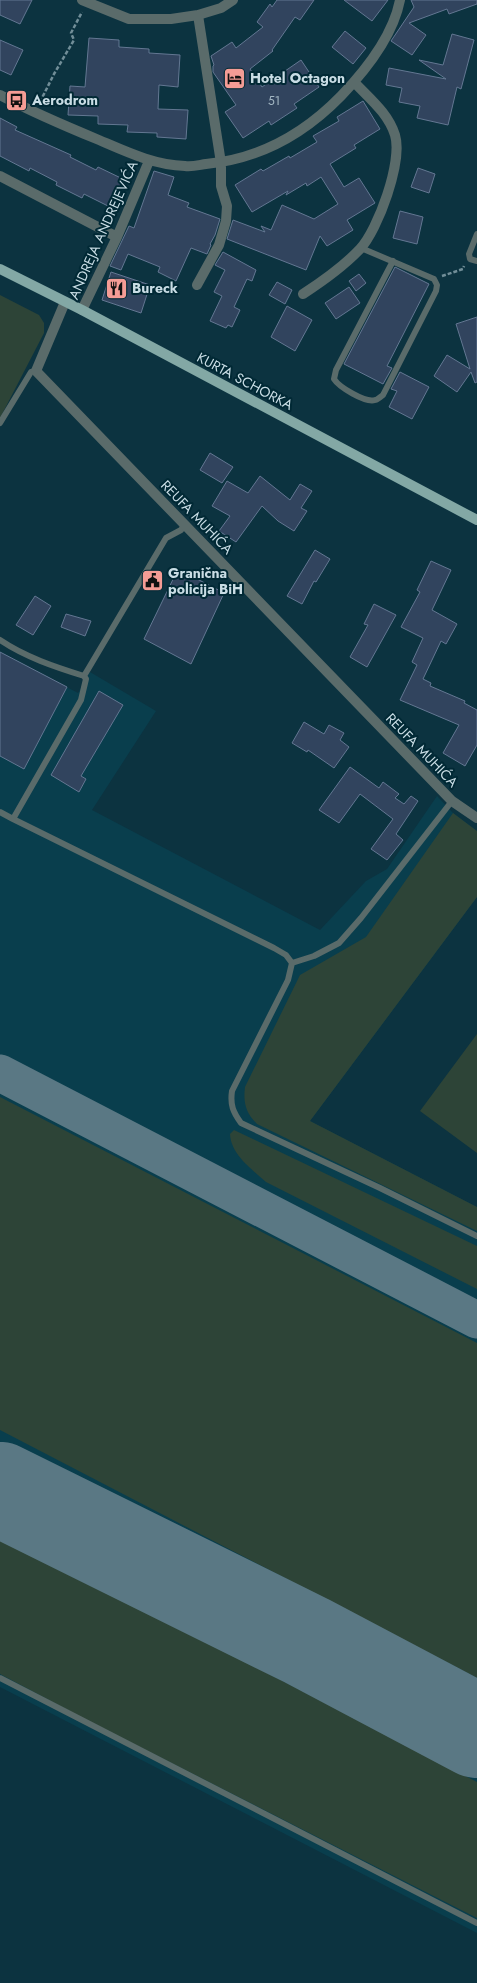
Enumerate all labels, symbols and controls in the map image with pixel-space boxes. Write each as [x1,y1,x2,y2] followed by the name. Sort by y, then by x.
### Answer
[222,65,248,91] hotel icon: Hotel Octagon
[250,68,345,88] place label: Hotel Octagon
[4,87,30,113] bus stop icon: Aerodrom
[31,90,98,110] place label: Aerodrom
[268,92,280,110] house number: 51
[63,157,143,302] street label: ANDREJA ANDREJEVIĆA
[103,275,129,301] restaurant icon: Bureck
[132,278,178,298] place label: Bureck
[193,347,297,415] street label: KURTA SCHORKA
[156,475,238,559] street label: REUFA MUHIĆA
[168,563,243,599] place label: Granična policija BiH
[139,568,165,594] public building icon: Granična policija BiH
[381,708,463,792] street label: REUFA MUHIĆA

